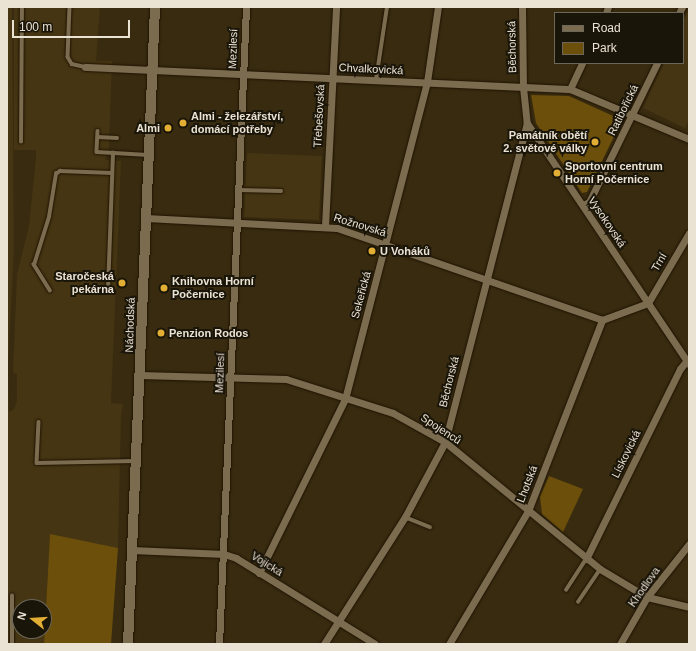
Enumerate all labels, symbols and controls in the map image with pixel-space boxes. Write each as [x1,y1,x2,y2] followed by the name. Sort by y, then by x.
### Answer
[14,12,132,38] scale bar
[554,12,684,64] legend
[19,20,52,34] text: 100 m
[505,21,519,73] street label: Běchorská
[592,21,621,35] text: Road
[226,29,240,69] street label: Mezilesí
[592,41,617,55] text: Park
[338,61,404,77] street label: Chvalkovická
[605,82,641,138] street label: Ratibořická
[311,84,327,148] street label: Třebešovská
[191,110,283,136] place label: Almi - železářství, domácí potřeby
[178,118,188,128] marker: Almi - železářství, domácí potřeby
[136,121,160,135] place label: Almi
[163,123,173,133] marker: Almi
[503,129,587,155] place label: Památník obětí 2. světové války
[590,137,600,147] marker: Památník obětí 2. světové války
[565,160,663,186] place label: Sportovní centrum Horní Počernice
[552,168,562,178] marker: Sportovní centrum Horní Počernice
[585,194,629,250] street label: Vysokovská
[332,211,388,239] street label: Rožnovská
[380,244,430,258] place label: U Voháků
[367,246,377,256] marker: U Voháků
[648,250,670,274] street label: Trní
[55,270,114,296] place label: Staročeská pekárna
[348,270,374,320] street label: Sekeřická
[172,275,254,301] place label: Knihovna Horní Počernice
[117,278,127,288] marker: Staročeská pekárna
[159,283,169,293] marker: Knihovna Horní Počernice
[122,297,138,353] street label: Náchodská
[169,326,248,340] place label: Penzion Rodos
[156,328,166,338] marker: Penzion Rodos
[213,353,227,393] street label: Mezilesí
[436,355,462,409] street label: Běchorská
[418,411,464,447] street label: Spojenců
[609,428,643,480] street label: Lískovická
[514,464,540,504] street label: Lhotská
[249,549,285,579] street label: Vojická
[625,564,663,610] street label: Khodlova
[12,599,52,639] north arrow
[15,610,28,621] text: N

